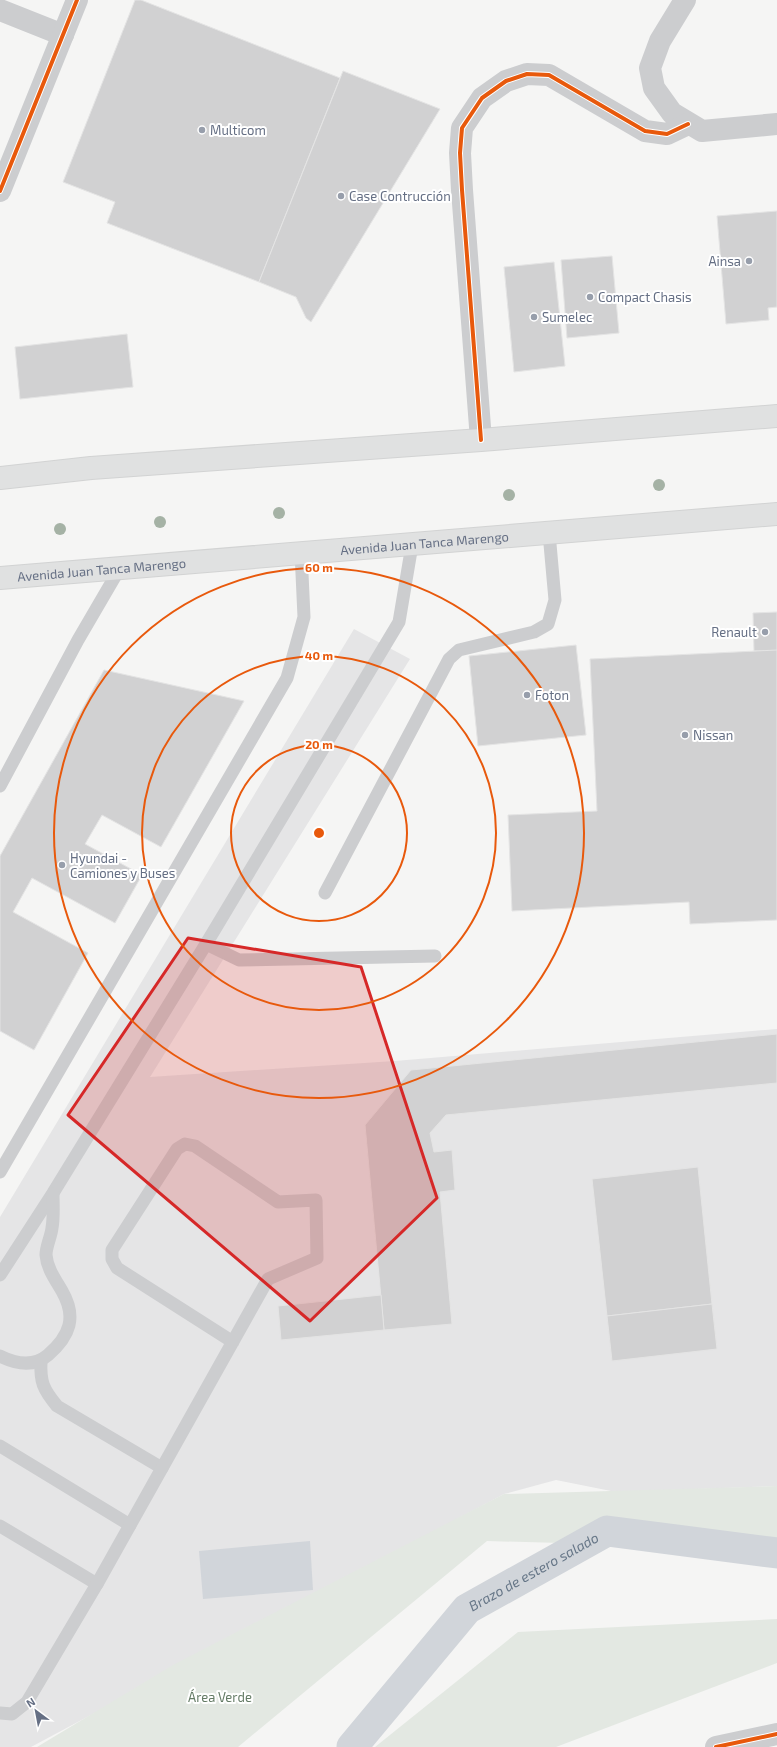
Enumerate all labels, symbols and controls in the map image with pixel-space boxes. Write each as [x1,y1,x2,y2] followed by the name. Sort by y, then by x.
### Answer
[210,122,266,138] place label: Multicom
[197,125,207,135] marker: Multicom
[349,188,451,204] place label: Case Contrucción
[336,191,346,201] marker: Case Contrucción
[708,253,741,269] place label: Ainsa
[744,256,754,266] marker: Ainsa
[598,289,692,305] place label: Compact Chasis
[585,292,595,302] marker: Compact Chasis
[542,309,592,325] place label: Sumelec
[529,312,539,322] marker: Sumelec
[340,528,509,558] street label: Avenida Juan Tanca Marengo
[17,555,187,585] street label: Avenida Juan Tanca Marengo
[305,560,333,574] text: 60 m
[711,624,757,640] place label: Renault
[760,627,770,637] marker: Renault
[305,648,333,662] text: 40 m
[535,687,569,703] place label: Foton
[522,690,532,700] marker: Foton
[693,727,733,743] place label: Nissan
[680,730,690,740] marker: Nissan
[305,737,333,751] text: 20 m
[312,826,326,840] centre of rings
[70,850,175,881] place label: Hyundai - Camiones y Buses
[57,860,67,870] marker: Hyundai - Camiones y Buses
[466,1528,601,1614] water label: Brazo de estero salado
[188,1688,252,1705] park label: Área Verde
[16,1691,56,1731] north arrow
[24,1694,37,1710] text: N

